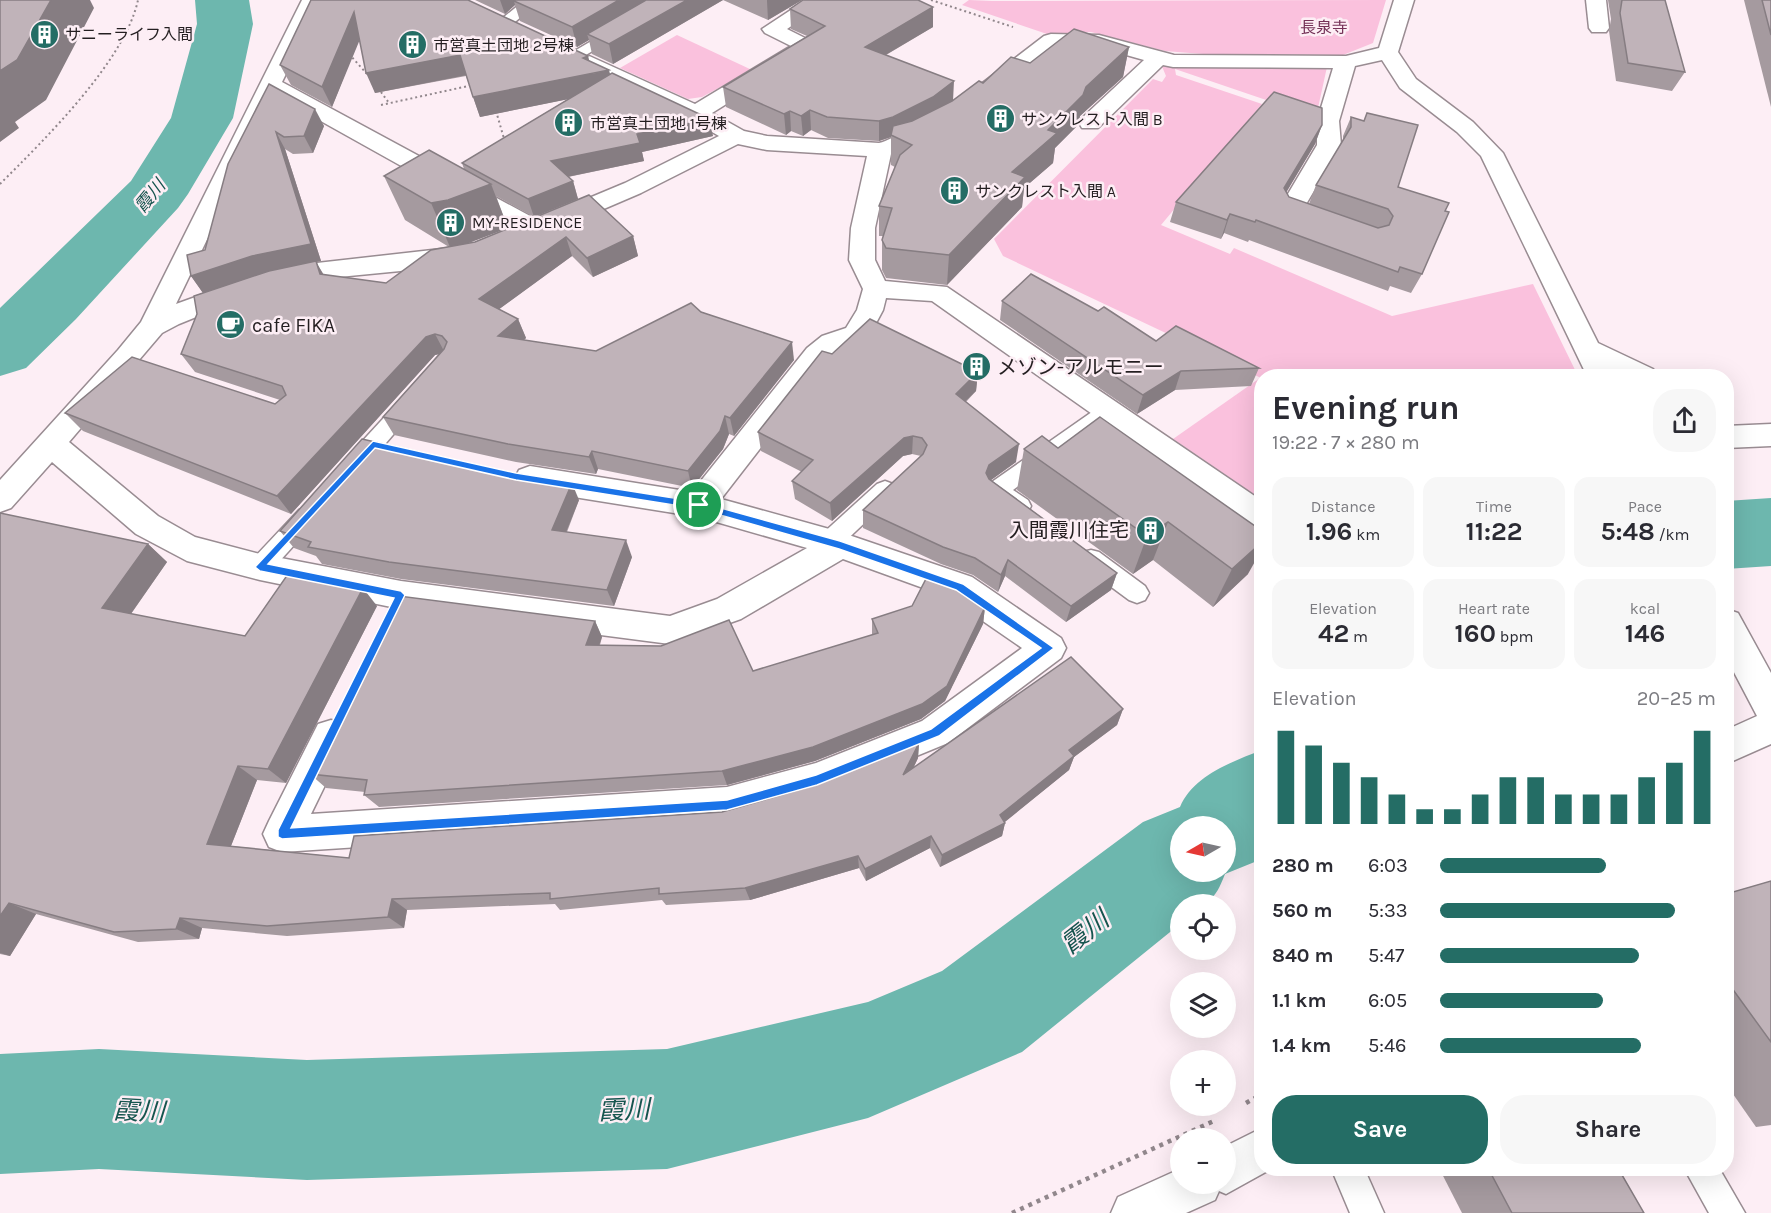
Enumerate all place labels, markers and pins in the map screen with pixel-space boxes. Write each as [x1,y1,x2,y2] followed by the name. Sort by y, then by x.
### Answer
[28,18,60,50] building icon: サニーライフ入間
[65,25,193,44] place label: サニーライフ入間
[396,29,428,61] building icon: 市営真土団地 2号棟
[433,36,574,55] place label: 市営真土団地 2号棟
[984,103,1016,135] building icon: サンクレスト入間 B
[553,107,585,139] building icon: 市営真土団地 1号棟
[1021,110,1163,129] place label: サンクレスト入間 B
[590,114,727,133] place label: 市営真土団地 1号棟
[938,175,970,207] building icon: サンクレスト入間 A
[975,182,1116,201] place label: サンクレスト入間 A
[435,206,467,238] building icon: MY-RESIDENCE
[472,213,582,232] place label: MY-RESIDENCE
[215,309,247,341] cafe icon: cafe FIKA
[252,314,335,337] place label: cafe FIKA
[960,351,992,383] building icon: メゾン-アルモニー
[997,356,1164,379] place label: メゾン-アルモニー
[673,479,724,530] pin
[1134,514,1166,546] building icon: 入間霞川住宅
[1009,519,1129,542] place label: 入間霞川住宅

